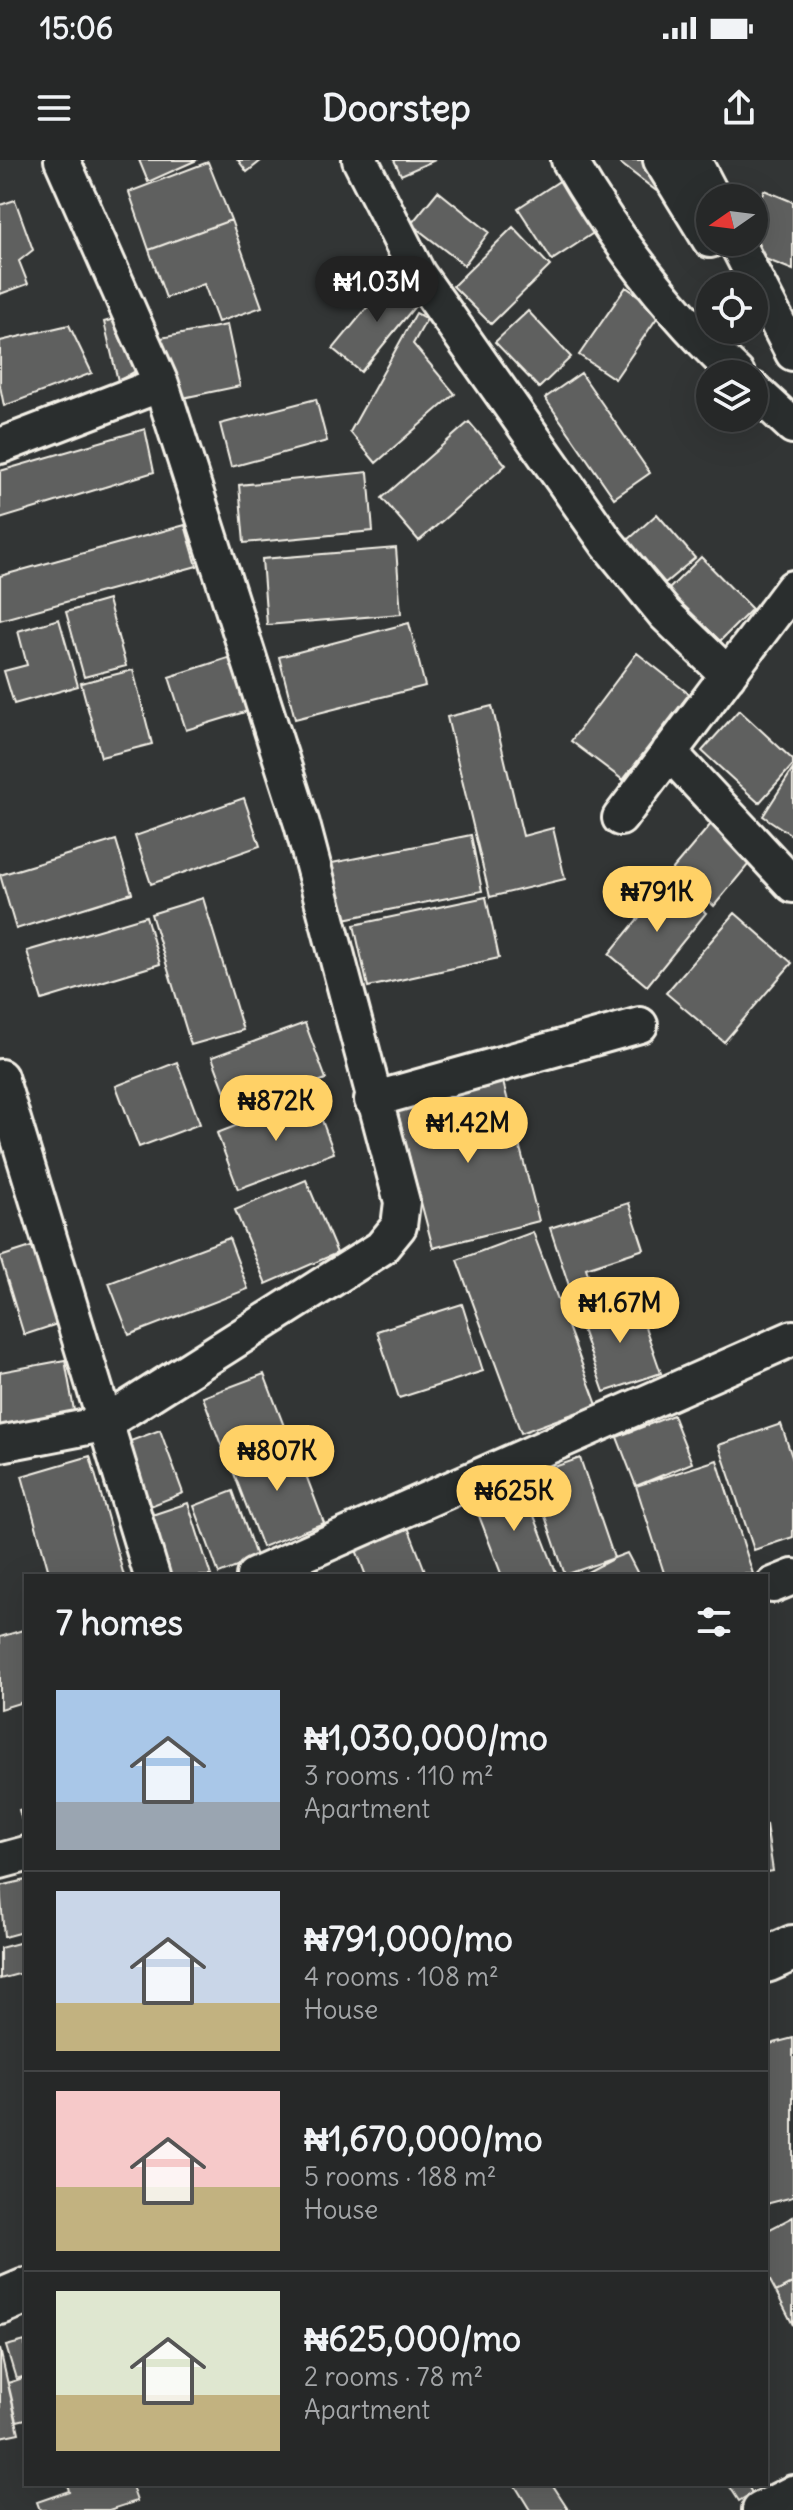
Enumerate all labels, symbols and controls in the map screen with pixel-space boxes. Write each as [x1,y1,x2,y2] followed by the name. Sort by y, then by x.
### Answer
[40,9,113,47] text: 15:06
[32,86,76,130] icon: menu
[322,86,471,131] text: Doorstep
[717,86,761,130] icon: share
[696,184,768,256] north arrow
[696,184,768,432] map controls
[312,256,442,324] pin: ₦1.03M
[333,265,421,298] text: ₦1.03M
[696,272,768,344] button: locate
[696,360,768,432] button: layers
[601,866,713,934] pin: ₦791K
[621,875,693,908] text: ₦791K
[220,1075,332,1143] pin: ₦872K
[238,1084,314,1117] text: ₦872K
[403,1097,533,1165] pin: ₦1.42M
[426,1106,510,1139] text: ₦1.42M
[555,1277,685,1345] pin: ₦1.67M
[578,1286,662,1319] text: ₦1.67M
[221,1425,333,1493] pin: ₦807K
[237,1434,317,1467] text: ₦807K
[458,1465,570,1533] pin: ₦625K
[474,1474,554,1507] text: ₦625K
[692,1600,736,1644] icon: filters
[56,1601,183,1644] text: 7 homes
[304,1716,548,1759] text: ₦1,030,000/mo
[120,1722,216,1818] icon: home
[304,1759,494,1792] text: 3 rooms · 110 m²
[304,1792,430,1825] text: Apartment
[304,1917,513,1960] text: ₦791,000/mo
[120,1923,216,2019] icon: home
[304,1960,499,1993] text: 4 rooms · 108 m²
[304,1993,378,2026] text: House
[304,2117,543,2160] text: ₦1,670,000/mo
[120,2123,216,2219] icon: home
[304,2160,497,2193] text: 5 rooms · 188 m²
[304,2193,378,2226] text: House
[304,2317,521,2360] text: ₦625,000/mo
[120,2323,216,2419] icon: home
[304,2360,483,2393] text: 2 rooms · 78 m²
[304,2393,430,2426] text: Apartment

